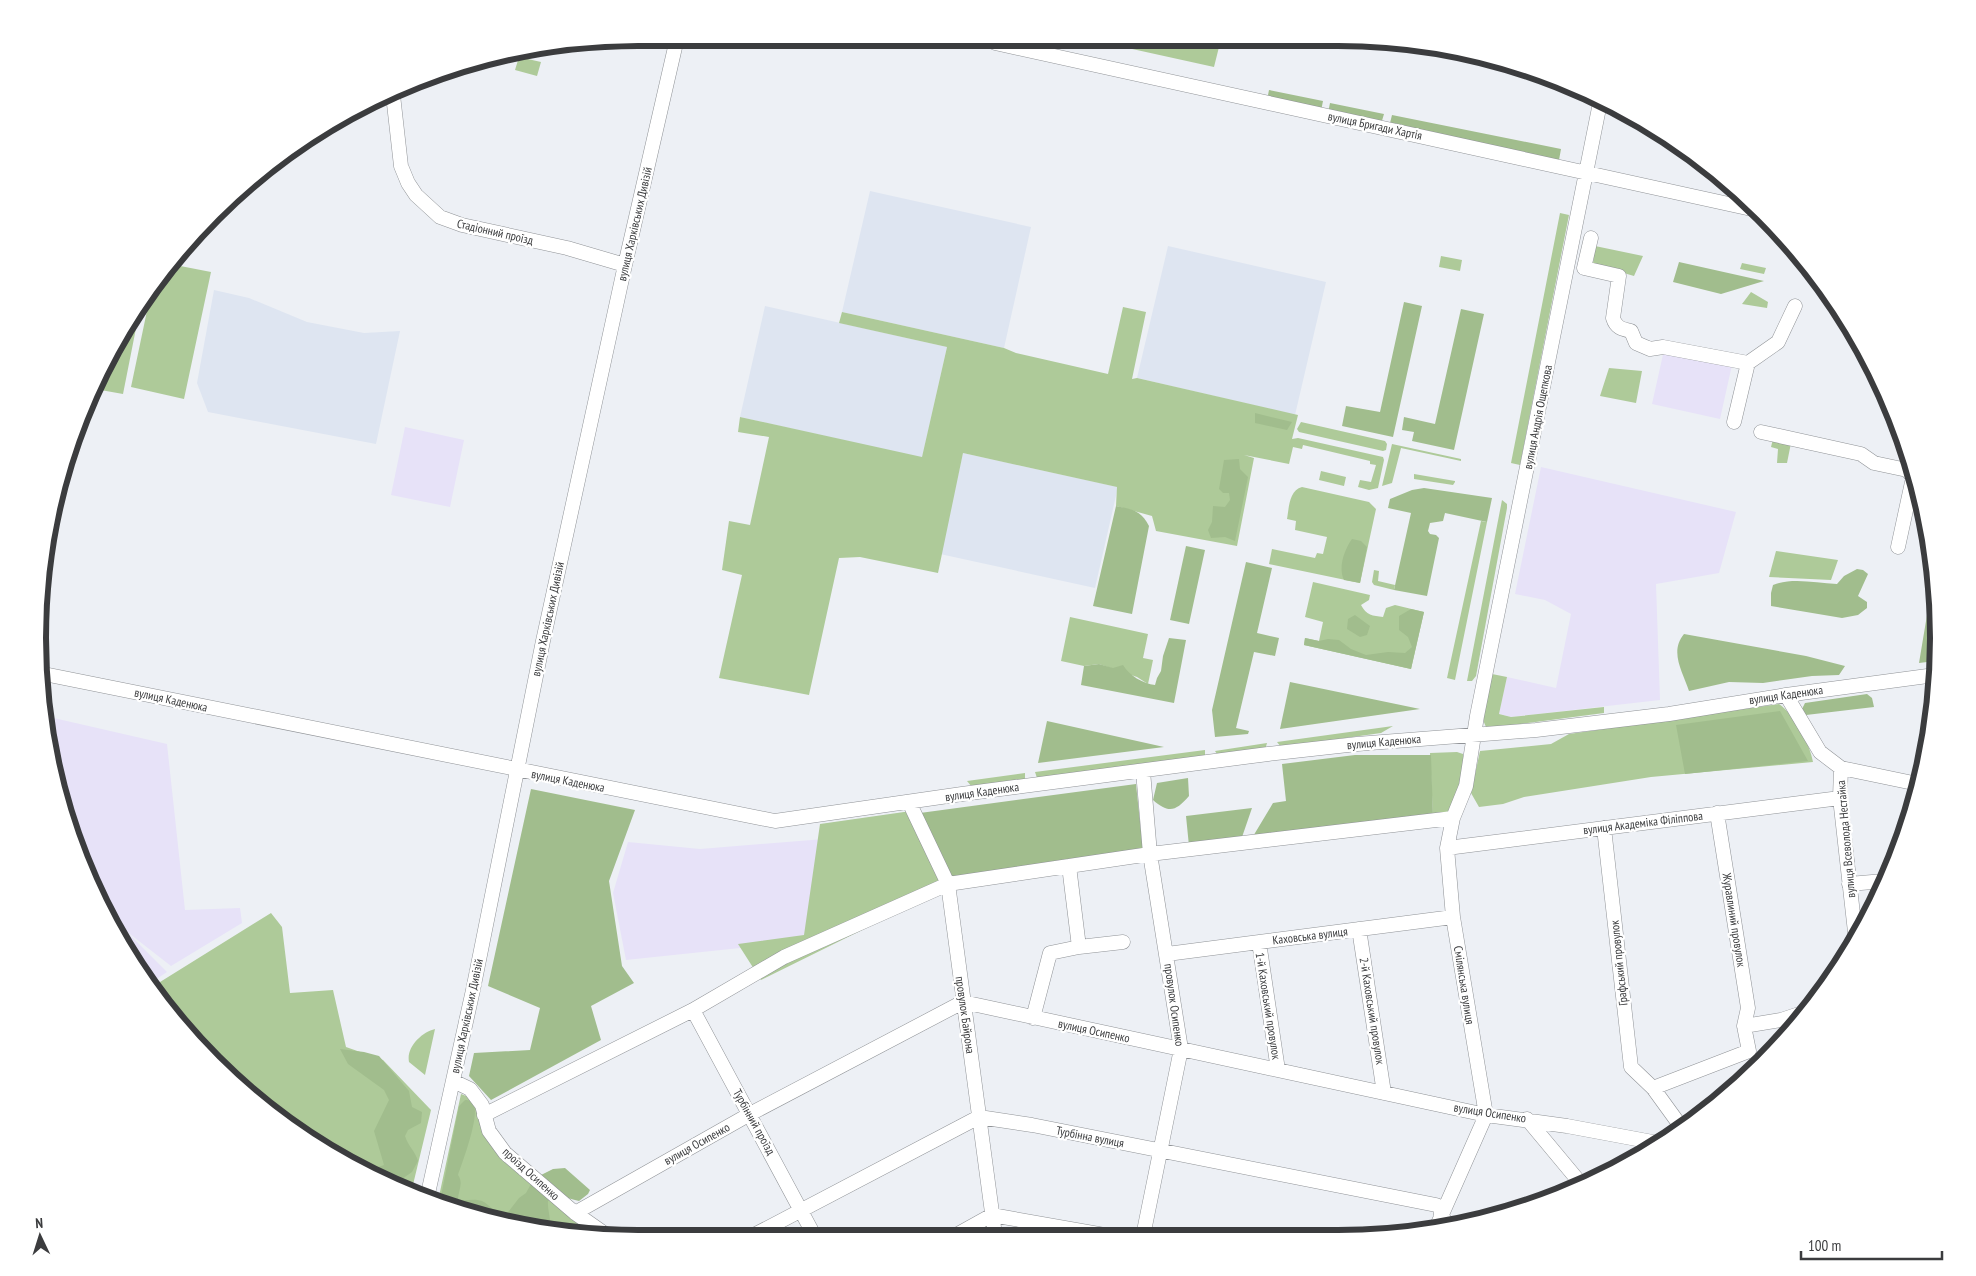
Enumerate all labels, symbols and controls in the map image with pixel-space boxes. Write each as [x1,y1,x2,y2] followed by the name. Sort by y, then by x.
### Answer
[1327,108,1424,143] street label: вулиця Бригади Хартія
[614,165,655,282] street label: вулиця Харківських Дивізій
[455,215,535,248] street label: Стадіонний проїзд
[1520,363,1555,470] street label: вулиця Андрія Ощепкова
[528,560,567,678] street label: вулиця Харківських Дивізій
[1748,682,1824,707] street label: вулиця Каденюка
[133,684,209,715] street label: вулиця Каденюка
[1346,731,1422,752] street label: вулиця Каденюка
[530,766,606,795] street label: вулиця Каденюка
[944,779,1020,804] street label: вулиця Каденюка
[1833,779,1858,898] street label: вулиця Всеволода Нестайка
[1582,808,1704,837] street label: вулиця Академіка Філіппова
[1719,871,1749,968] street label: Журавлиний провулок
[1607,919,1630,1007] street label: Графський провулок
[1272,923,1349,948] street label: Каховська вулиця
[1451,945,1478,1026] street label: Смілянська вулиця
[1253,951,1284,1061] street label: 1-й Каховський провулок
[1357,956,1388,1066] street label: 2-й Каховський провулок
[447,957,486,1075] street label: вулиця Харківських Дивізій
[1161,963,1188,1047] street label: провулок Осипенко
[953,975,978,1055] street label: провулок Байрона
[1057,1016,1131,1045] street label: вулиця Осипенко
[730,1086,779,1158] street label: Турбінний проїзд
[1453,1099,1527,1126] street label: вулиця Осипенко
[661,1119,732,1168] street label: вулиця Осипенко
[1055,1123,1126,1150] street label: Турбінна вулиця
[500,1144,563,1203] street label: проїзд Осипенко
[15,1211,65,1261] north arrow
[35,1214,43,1232] text: N
[1801,1228,1942,1260] scale bar
[1808,1236,1841,1255] text: 100 m

